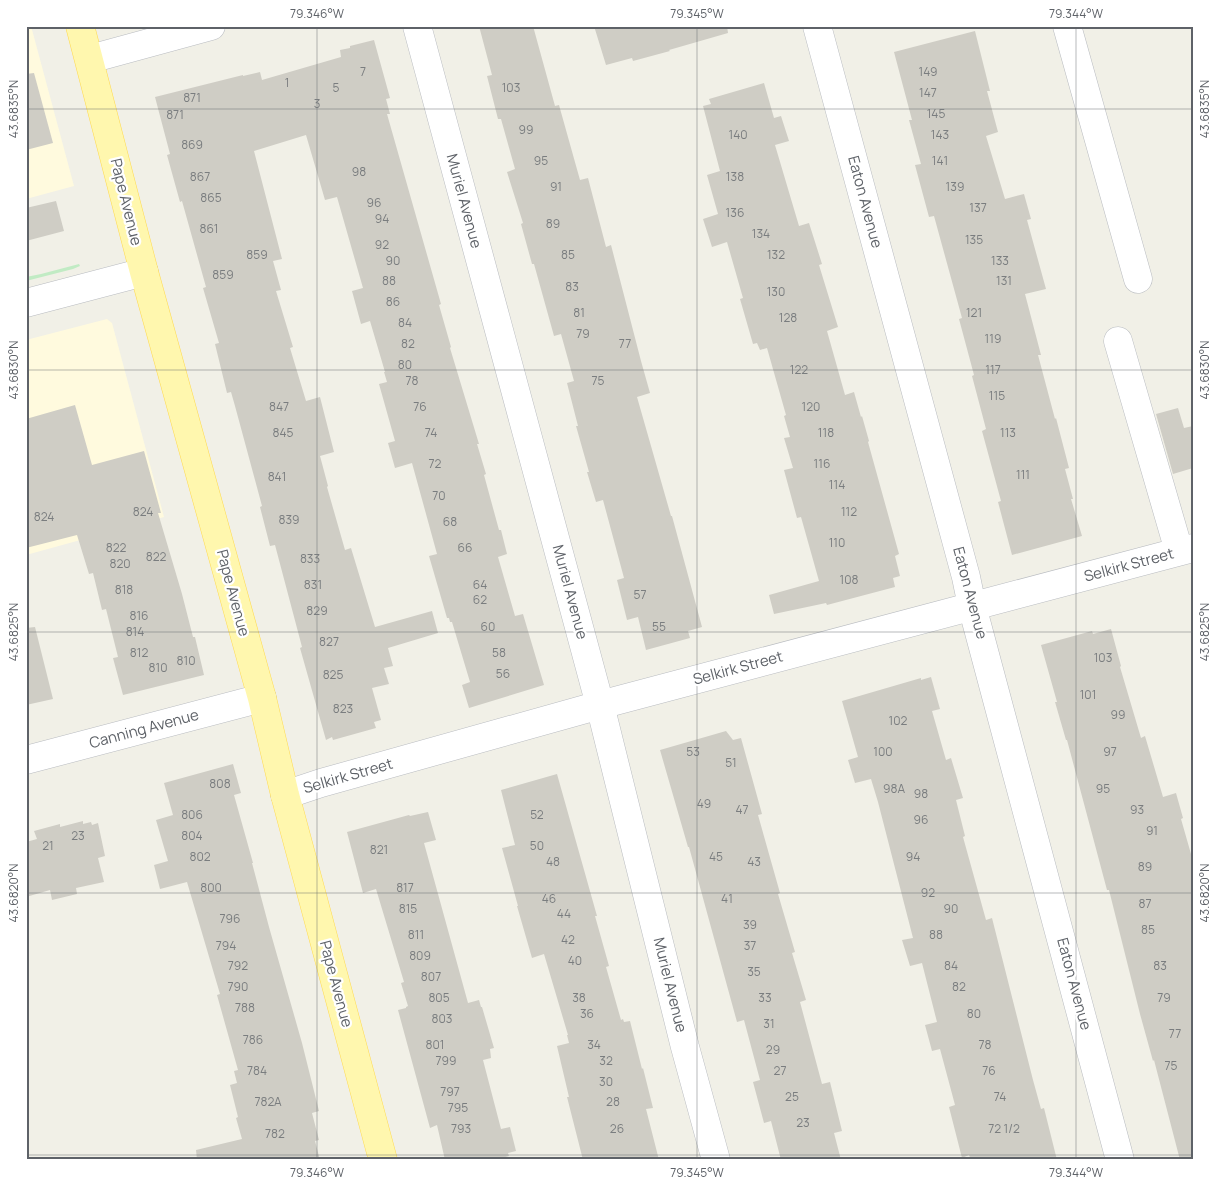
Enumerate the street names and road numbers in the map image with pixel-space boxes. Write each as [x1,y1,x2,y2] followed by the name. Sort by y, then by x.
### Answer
[442,151,487,251] street label: Muriel Avenue
[843,153,888,251] street label: Eaton Avenue
[106,156,147,248] street label: Pape Avenue
[548,542,593,642] street label: Muriel Avenue
[1082,542,1176,587] street label: Selkirk Street
[948,544,993,642] street label: Eaton Avenue
[212,547,255,639] street label: Pape Avenue
[691,645,785,690] street label: Selkirk Street
[87,704,201,753] street label: Canning Avenue
[301,753,395,798] street label: Selkirk Street
[649,935,692,1035] street label: Muriel Avenue
[1052,935,1097,1033] street label: Eaton Avenue
[315,938,358,1030] street label: Pape Avenue

